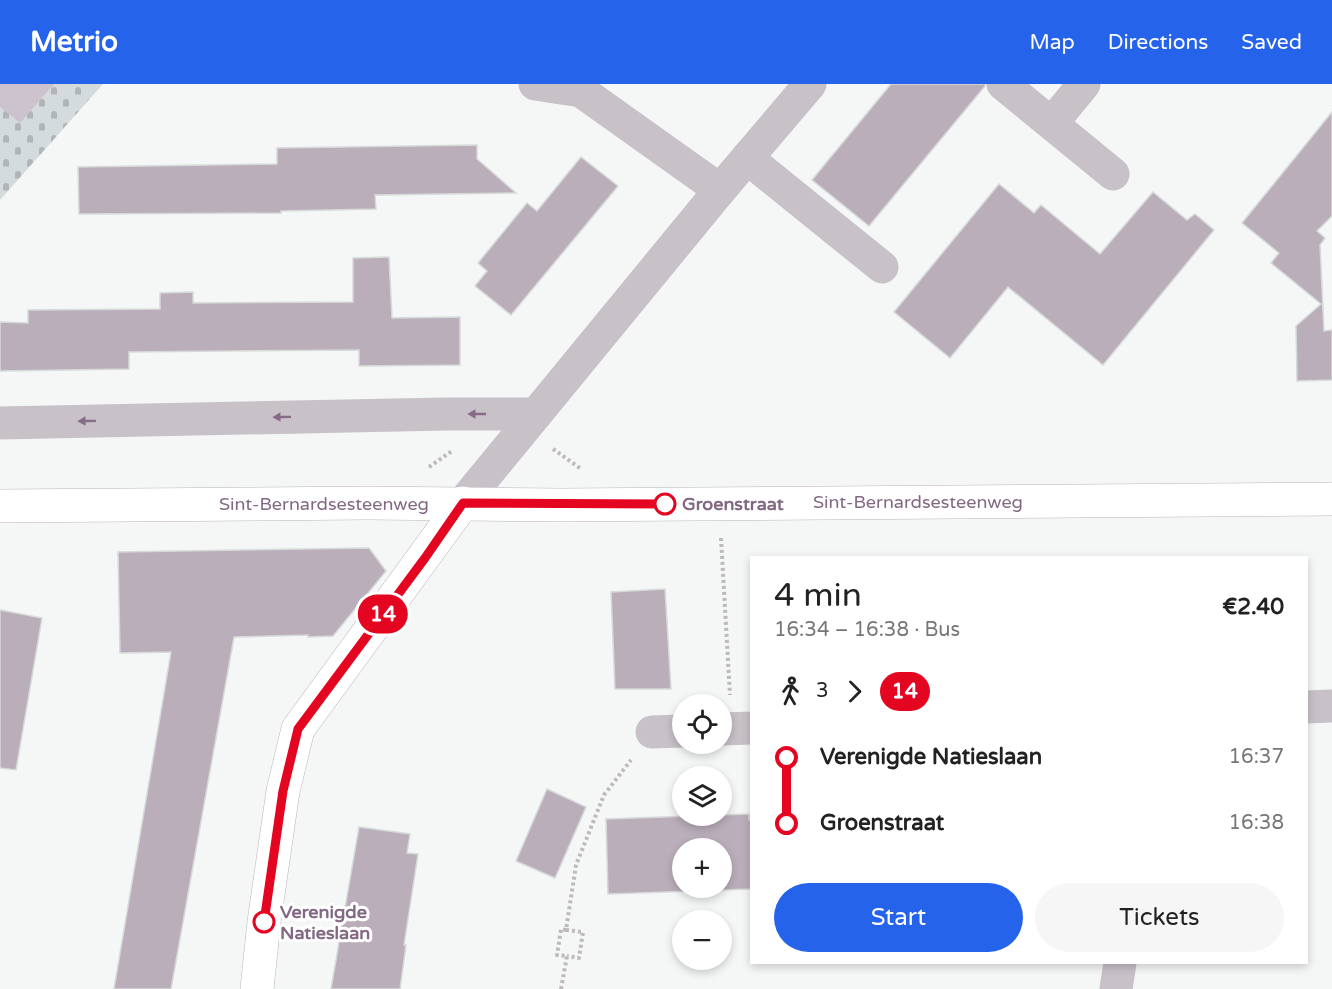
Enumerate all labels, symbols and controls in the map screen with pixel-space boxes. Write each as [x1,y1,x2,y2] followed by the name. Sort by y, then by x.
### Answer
[30,25,118,59] text: Metrio
[1029,30,1075,55] text: Map
[1108,30,1208,55] text: Directions
[1241,30,1302,55] text: Saved
[468,409,487,419] one-way arrow
[273,412,292,422] one-way arrow
[78,416,97,426] one-way arrow
[813,491,1023,513] street label: Sint-Bernardsesteenweg
[219,493,429,515] street label: Sint-Bernardsesteenweg
[654,493,676,515] marker: Groenstraat
[682,493,784,515] place label: Groenstraat
[774,576,862,615] text: 4 min
[356,594,410,634] line badge: 14
[1222,594,1284,620] text: €2.40
[370,602,396,627] text: 14
[774,618,960,642] text: 16:34 – 16:38 · Bus
[774,675,807,708] icon: walk
[838,675,871,708] icon: forward
[816,679,829,703] text: 3
[892,679,918,704] text: 14
[672,694,732,970] map controls
[672,694,732,754] button: locate
[820,744,1042,770] text: Verenigde Natieslaan
[1229,745,1284,769] text: 16:37
[672,766,732,826] button: layers
[820,810,944,836] text: Groenstraat
[1229,811,1284,835] text: 16:38
[672,838,732,898] button: +
[774,883,1023,952] button: Start
[1035,883,1284,952] button: Tickets
[280,901,370,944] place label: Verenigde Natieslaan
[672,910,732,970] button: −
[253,911,275,933] marker: Verenigde Natieslaan

